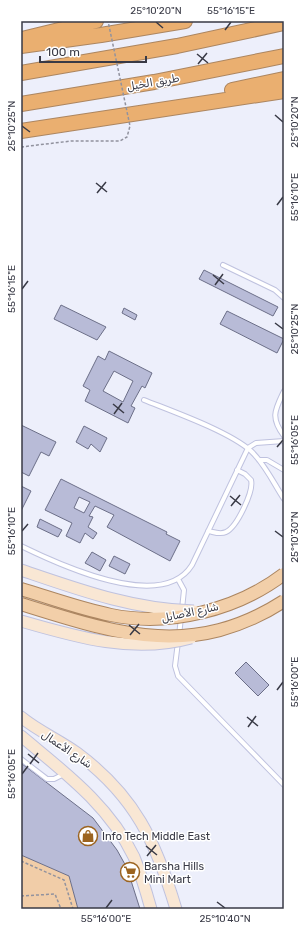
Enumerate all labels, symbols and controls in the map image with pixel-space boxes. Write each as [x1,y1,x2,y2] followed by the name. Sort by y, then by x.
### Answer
[130,5,182,17] text: 25°10'20"N
[207,5,255,17] text: 55°16'15"E
[40,38,146,64] scale bar
[46,45,80,59] text: 100 m
[126,71,181,94] street label: طريق الخيل
[289,96,301,148] text: 25°10'20"N
[6,100,18,152] text: 25°10'25"N
[289,173,301,221] text: 55°16'10"E
[6,265,18,313] text: 55°16'15"E
[289,303,301,355] text: 25°10'25"N
[289,415,301,465] text: 55°16'05"E
[6,507,18,555] text: 55°16'10"E
[289,511,301,563] text: 25°10'30"N
[160,600,220,627] street label: شارع الأصايل
[289,657,301,707] text: 55°16'00"E
[38,728,94,773] street label: شارع الأعمال
[6,749,18,799] text: 55°16'05"E
[77,825,99,847] shop icon: Info Tech Middle East
[102,830,211,843] place label: Info Tech Middle East
[144,860,205,886] place label: Barsha Hills Mini Mart
[119,861,141,883] supermarket icon: Barsha Hills Mini Mart
[81,913,131,925] text: 55°16'00"E
[199,913,251,925] text: 25°10'40"N

